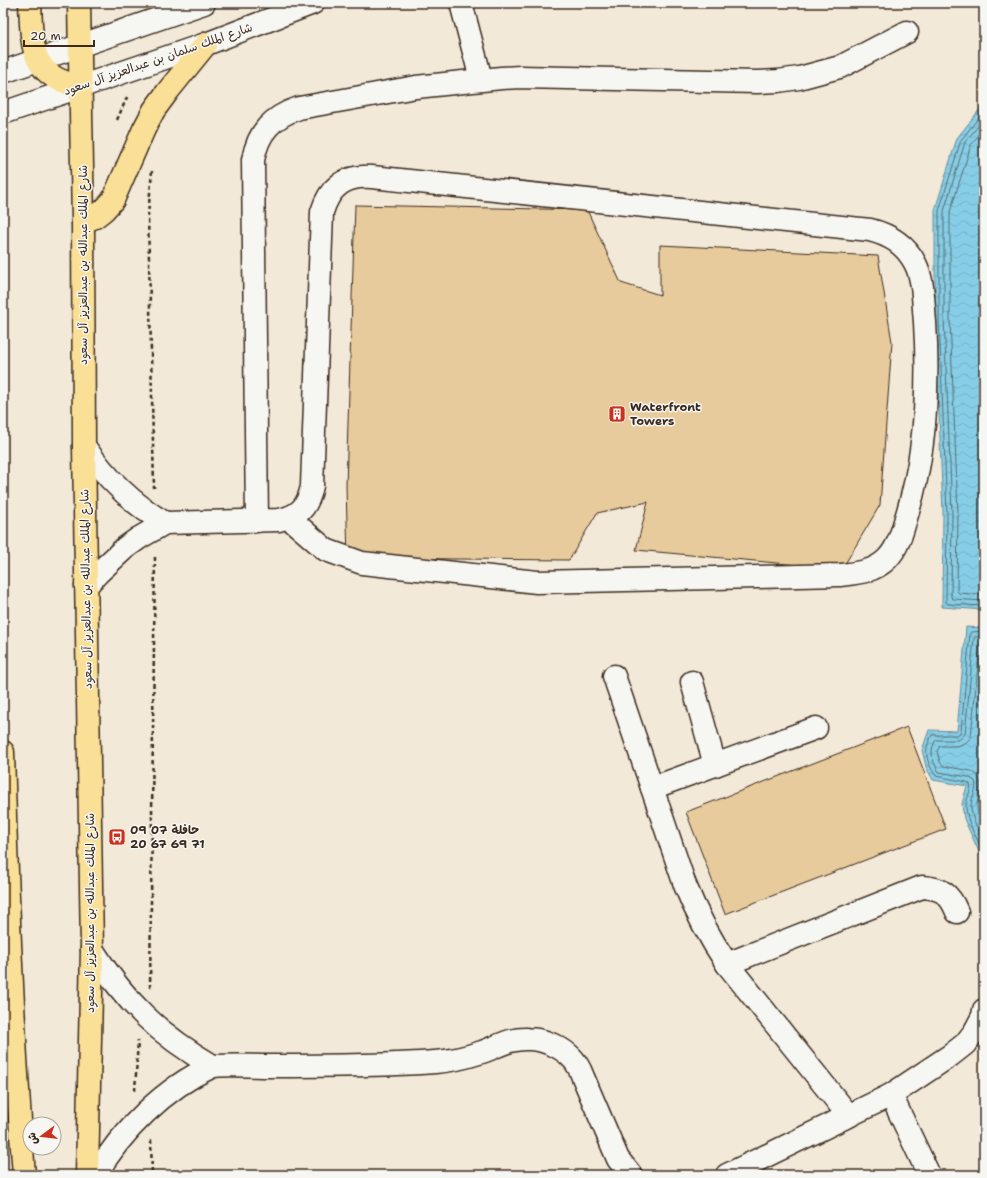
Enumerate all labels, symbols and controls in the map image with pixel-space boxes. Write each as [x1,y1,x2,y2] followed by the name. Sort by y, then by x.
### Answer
[61,19,255,100] street label: شارع الملك سلمان بن عبدالعزيز آل سعود
[24,22,94,48] scale bar
[30,28,61,44] text: 20 m
[75,165,92,365] street label: شارع الملك عبدالله بن عبدالعزيز آل سعود
[630,399,701,429] place label: Waterfront Towers
[607,404,627,424] building icon: Waterfront Towers
[76,489,97,689] street label: شارع الملك عبدالله بن عبدالعزيز آل سعود
[82,813,99,1013] street label: شارع الملك عبدالله بن عبدالعزيز آل سعود
[130,822,205,852] place label: حافلة 07 09 20 67 69 71
[107,827,127,847] bus stop icon: حافلة 07 09 20 67 69 71
[22,1116,62,1156] north arrow
[24,1131,42,1146] text: ش

